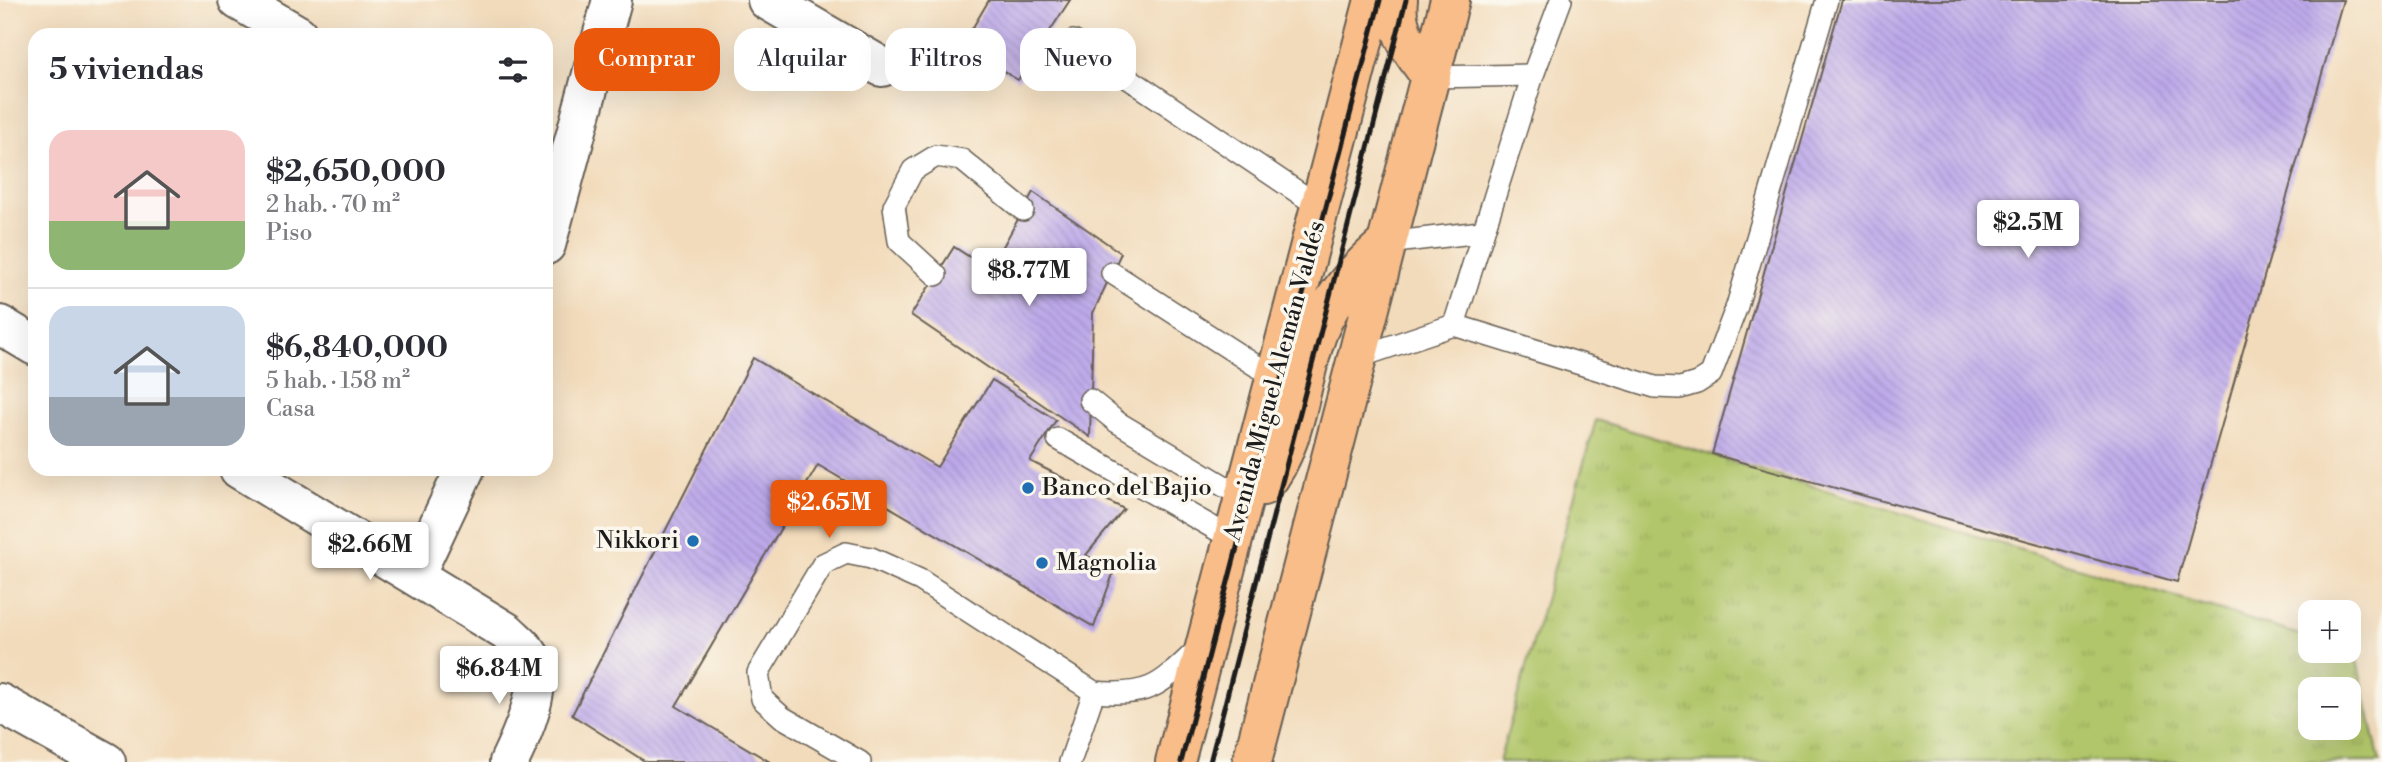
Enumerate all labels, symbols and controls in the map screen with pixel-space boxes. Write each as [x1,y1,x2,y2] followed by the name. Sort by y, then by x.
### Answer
[574,28,720,91] chip: Comprar
[734,28,871,91] chip: Alquilar
[885,28,1006,91] chip: Filtros
[1020,28,1136,91] chip: Nuevo
[49,51,204,89] text: 5 viviendas
[494,51,532,89] icon: filters
[266,153,446,191] text: $2,650,000
[105,158,189,242] icon: home
[266,191,400,219] text: 2 hab. · 70 m²
[1979,201,2077,260] pin: $2.5M
[1993,209,2063,237] text: $2.5M
[1218,218,1332,545] street label: Avenida Miguel Alemán Valdés
[266,219,312,247] text: Piso
[972,248,1086,308] pin: $8.77M
[988,257,1070,285] text: $8.77M
[266,329,448,367] text: $6,840,000
[105,334,189,418] icon: home
[266,367,410,395] text: 5 hab. · 158 m²
[266,395,315,423] text: Casa
[1041,473,1212,503] place label: Banco del Bajio
[772,480,886,540] pin: $2.65M
[1020,480,1036,496] marker: Banco del Bajio
[787,489,871,517] text: $2.65M
[313,522,427,582] pin: $2.66M
[596,526,679,556] place label: Nikkori
[328,531,412,559] text: $2.66M
[685,533,701,549] marker: Nikkori
[1056,548,1158,578] place label: Magnolia
[1034,555,1050,571] marker: Magnolia
[2298,600,2361,740] map controls
[2298,600,2361,663] button: +
[442,646,556,706] pin: $6.84M
[456,655,542,683] text: $6.84M
[2298,677,2361,740] button: −

